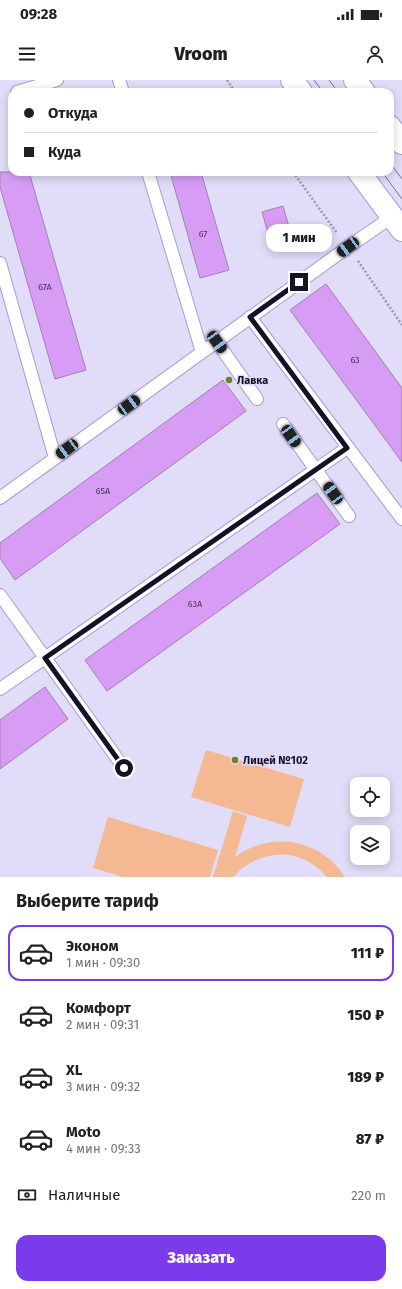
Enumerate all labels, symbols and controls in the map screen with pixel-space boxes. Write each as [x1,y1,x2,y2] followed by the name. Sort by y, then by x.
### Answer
[20,5,57,23] text: 09:28
[16,43,38,65] icon: menu
[174,43,228,65] text: Vroom
[364,43,386,65] icon: person
[48,104,98,122] text: Откуда
[48,143,81,161] text: Куда
[266,224,332,252] callout: 1 мин
[199,229,207,239] house number: 67
[282,230,316,245] text: 1 мин
[335,235,361,259] car
[290,273,308,291] route end
[38,282,53,292] house number: 67А
[205,329,229,355] car
[350,355,360,365] house number: 63
[237,374,268,387] place label: Лавка
[224,375,234,385] marker: Лавка
[116,393,142,417] car
[279,423,303,449] car
[54,437,80,461] car
[321,480,345,506] car
[96,486,111,496] house number: 65А
[188,599,203,609] house number: 63А
[243,754,308,767] place label: Лицей №102
[230,755,240,765] marker: Лицей №102
[115,759,133,777] route start
[350,777,390,865] map controls
[350,777,390,817] button: locate
[350,825,390,865] button: layers
[16,890,159,912] text: Выберите тариф
[18,935,54,971] icon: car
[66,937,119,955] text: Эконом
[351,944,384,962] text: 111 ₽
[66,955,140,970] text: 1 мин · 09:30
[18,997,54,1033] icon: car
[66,999,131,1017] text: Комфорт
[347,1006,384,1024] text: 150 ₽
[66,1017,139,1032] text: 2 мин · 09:31
[18,1059,54,1095] icon: car
[66,1061,82,1079] text: XL
[347,1068,384,1086] text: 189 ₽
[66,1079,140,1094] text: 3 мин · 09:32
[18,1121,54,1157] icon: car
[66,1123,101,1141] text: Moto
[356,1130,384,1148] text: 87 ₽
[66,1141,141,1156] text: 4 мин · 09:33
[16,1184,38,1206] icon: cash
[48,1186,120,1204] text: Наличные
[351,1188,386,1203] text: 220 m
[16,1235,386,1281] button: Заказать

